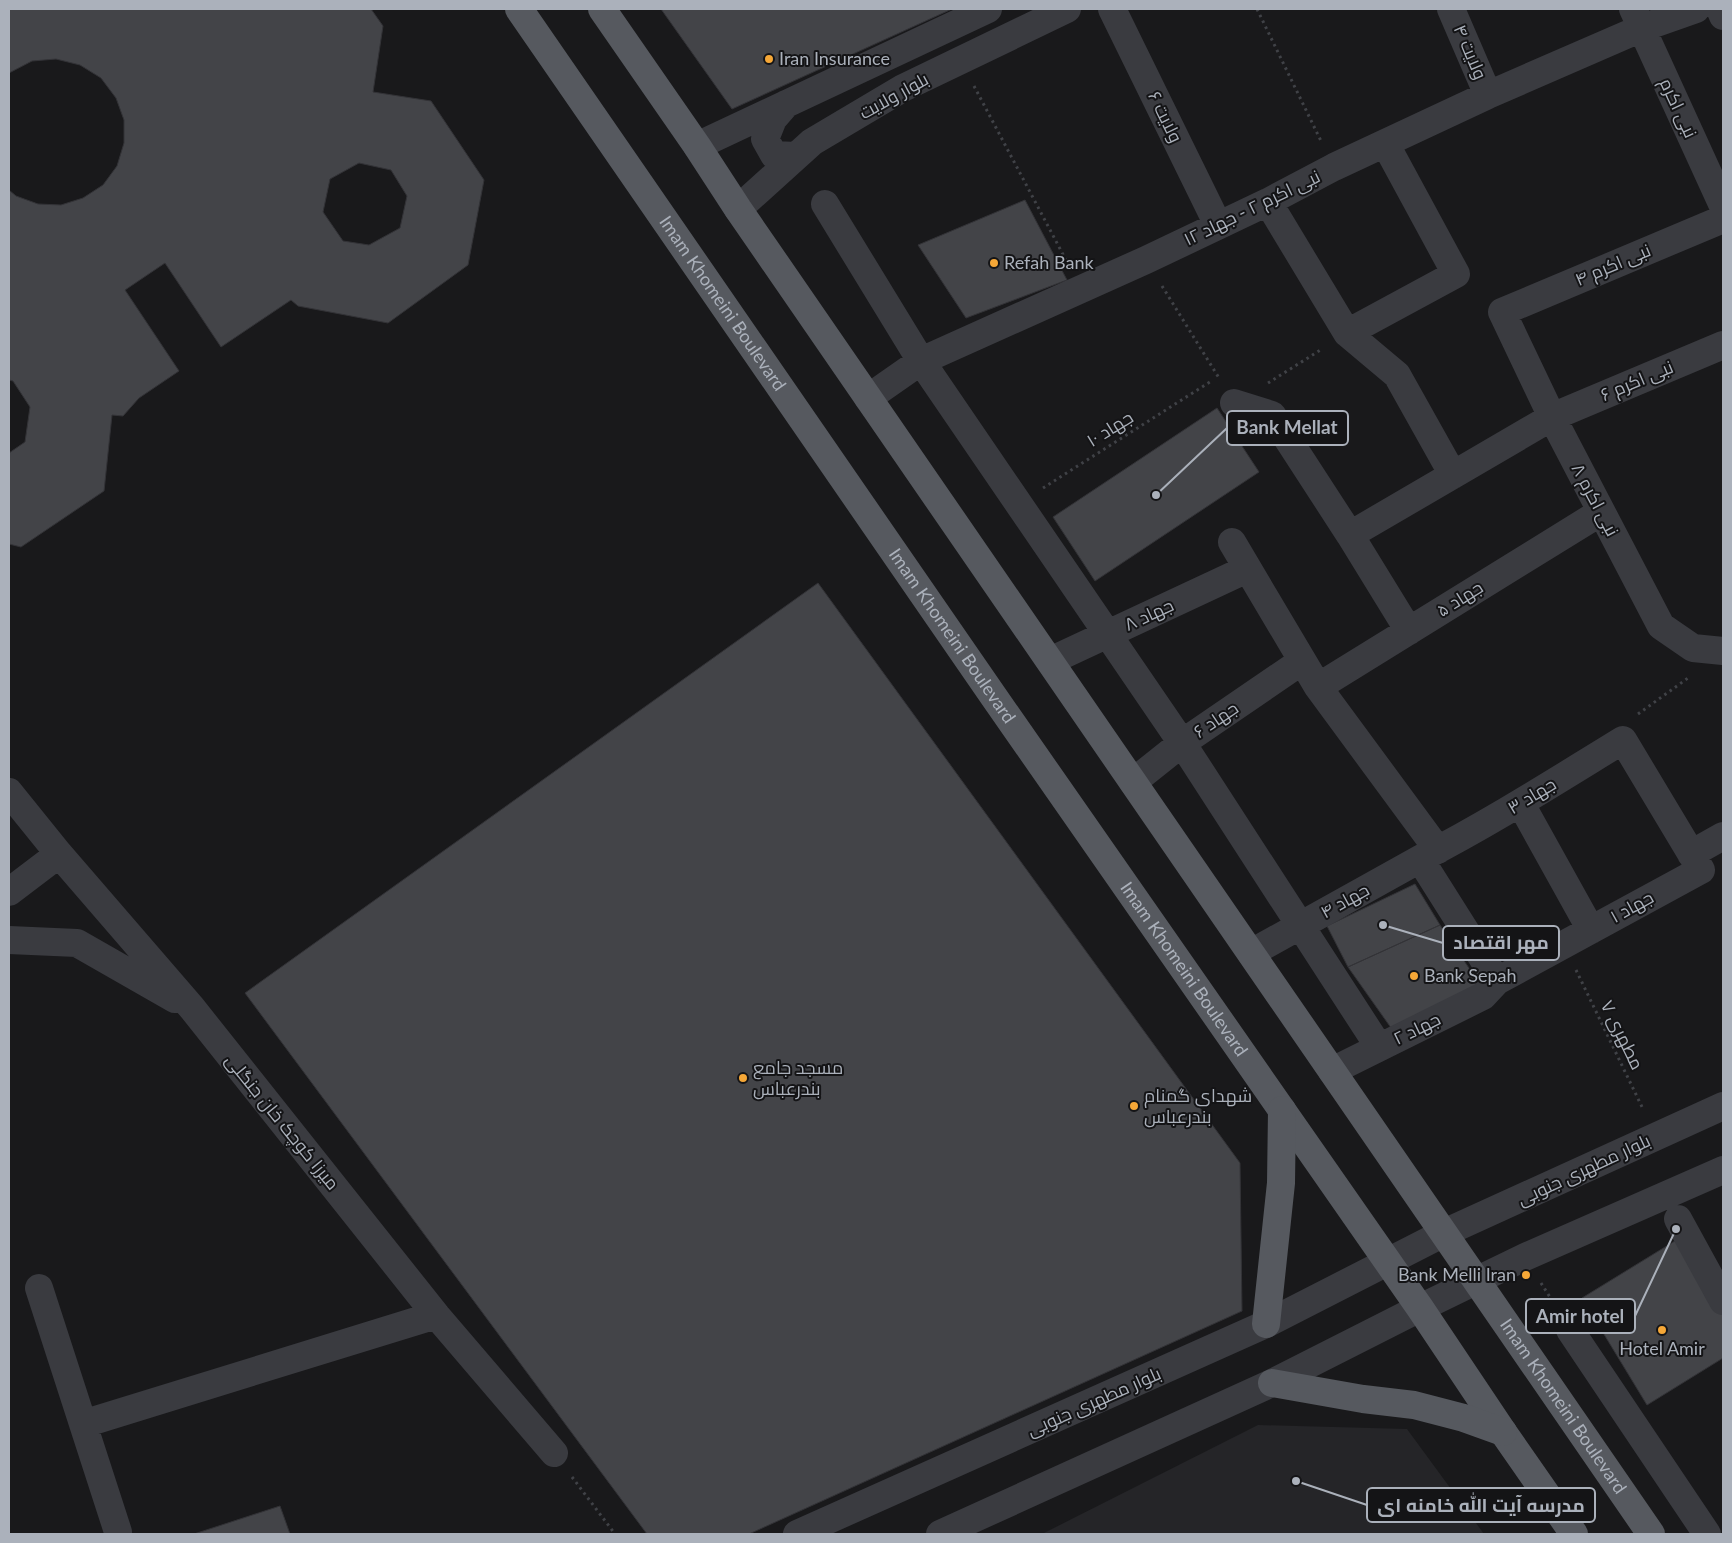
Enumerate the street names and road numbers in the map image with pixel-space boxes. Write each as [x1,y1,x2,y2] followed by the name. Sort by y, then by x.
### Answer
[1449,21,1492,83] street label: ولایت ۴
[855,67,933,124] street label: بلوار ولایت
[1654,74,1702,142] street label: نبی اکرم
[1143,87,1188,146] street label: ولایت ۶
[1180,165,1324,251] street label: نبی اکرم ۲ - جهاد ۱۲
[655,211,791,395] street label: Imam Khomeini Boulevard
[1572,238,1654,292] street label: نبی اکرم ۴
[1597,355,1677,407] street label: نبی اکرم ۶
[1082,405,1137,452] street label: جهاد ۱۰
[1566,459,1624,541] street label: نبی اکرم ۸
[885,544,1021,727] street label: Imam Khomeini Boulevard
[1432,575,1487,622] street label: جهاد ۵
[1120,593,1177,636] street label: جهاد ۸
[1189,696,1243,743] street label: جهاد ۶
[1503,772,1560,819] street label: جهاد ۳
[1116,877,1253,1060] street label: Imam Khomeini Boulevard
[1316,878,1373,923] street label: جهاد ۴
[1606,885,1657,928] street label: جهاد ۱
[1596,996,1649,1073] street label: مطهری ۷
[1389,1007,1444,1050] street label: جهاد ۲
[220,1049,344,1195] street label: میرزا کوچک خان جنگلی
[1513,1129,1654,1210] street label: بلوار مطهری جنوبی
[1496,1314,1632,1498] street label: Imam Khomeini Boulevard
[1023,1362,1164,1441] street label: بلوار مطهری جنوبی

